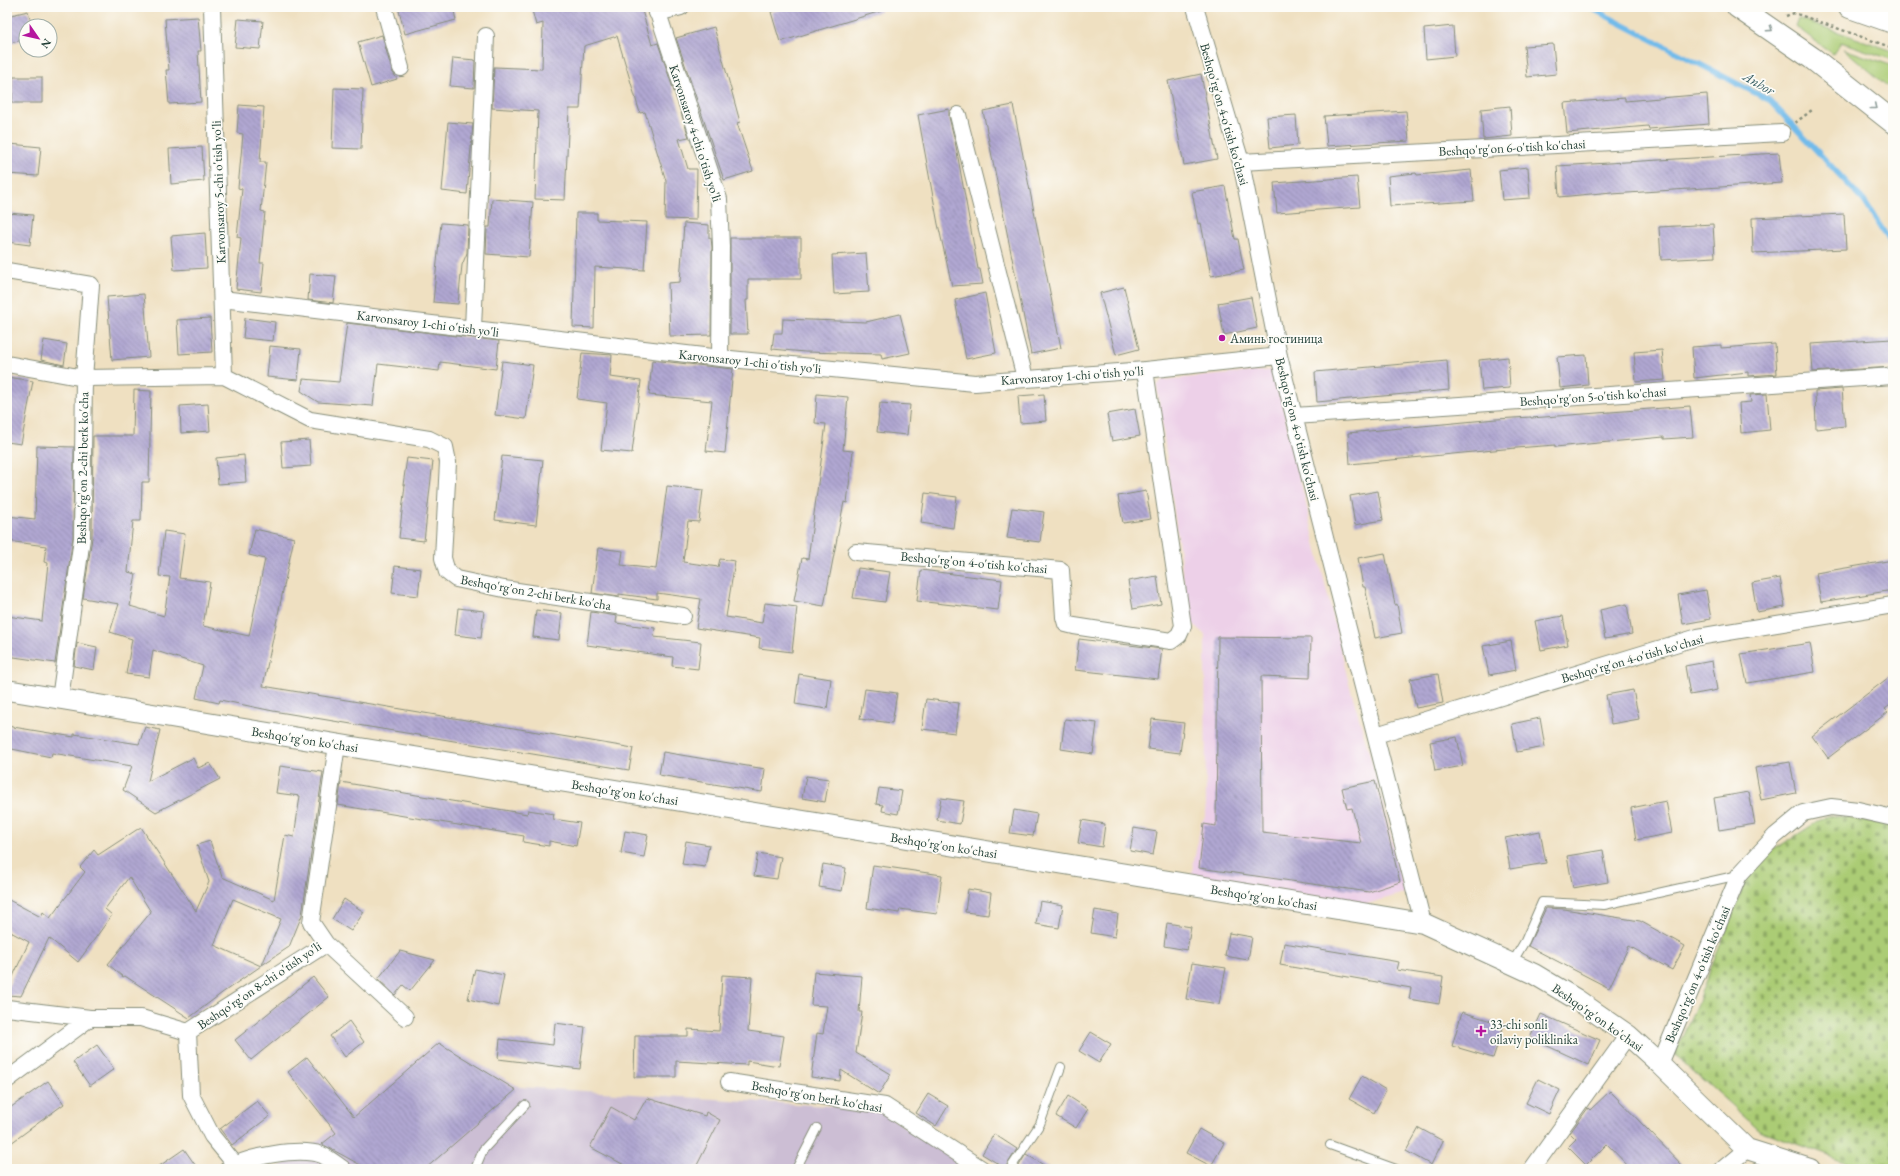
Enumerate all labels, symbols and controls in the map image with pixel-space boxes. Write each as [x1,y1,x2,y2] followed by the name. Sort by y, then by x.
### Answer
[18,18,58,58] north arrow
[1766,24,1773,31] one-way arrow
[38,36,55,51] text: N
[1196,41,1253,187] street label: Beshqo'rg'on 4-o'tish ko'chasi
[665,62,726,204] street label: Karvonsaroy 4-chi o'tish yo'li
[1739,66,1779,100] water label: Anhor
[1870,102,1877,109] one-way arrow
[208,120,229,264] street label: Karvonsaroy 5-chi o'tish yo'li
[1438,135,1586,160] street label: Beshqo'rg'on 6-o'tish ko'chasi
[356,306,500,341] street label: Karvonsaroy 1-chi o'tish yo'li
[1229,330,1323,347] place label: Аминь гостиница
[1217,333,1227,343] marker: Аминь гостиница
[678,346,822,377] street label: Karvonsaroy 1-chi o'tish yo'li
[1271,356,1324,503] street label: Beshqo'rg'on 4-o'tish ko'chasi
[1000,362,1144,389] street label: Karvonsaroy 1-chi o'tish yo'li
[1519,383,1667,410] street label: Beshqo'rg'on 5-o'tish ko'chasi
[73,391,92,544] street label: Beshqo'rg'on 2-chi berk ko'cha
[900,548,1048,577] street label: Beshqo'rg'on 4-o'tish ko'chasi
[459,571,613,614] street label: Beshqo'rg'on 2-chi berk ko'cha
[1559,630,1705,687] street label: Beshqo'rg'on 4-o'tish ko'chasi
[250,723,359,756] street label: Beshqo'rg'on ko'chasi
[570,776,679,809] street label: Beshqo'rg'on ko'chasi
[889,829,998,862] street label: Beshqo'rg'on ko'chasi
[1209,881,1318,914] street label: Beshqo'rg'on ko'chasi
[1661,903,1734,1045] street label: Beshqo'rg'on 4-o'tish ko'chasi
[194,938,325,1033] street label: Beshqo'rg'on 8-chi o'tish yo'li
[1549,980,1647,1055] street label: Beshqo'rg'on ko'chasi
[1490,1016,1579,1048] place label: 33-chi sonli oilaviy poliklinika
[1475,1025,1487,1037] marker: 33-chi sonli oilaviy poliklinika
[750,1077,884,1116] street label: Beshqo'rg'on berk ko'chasi

